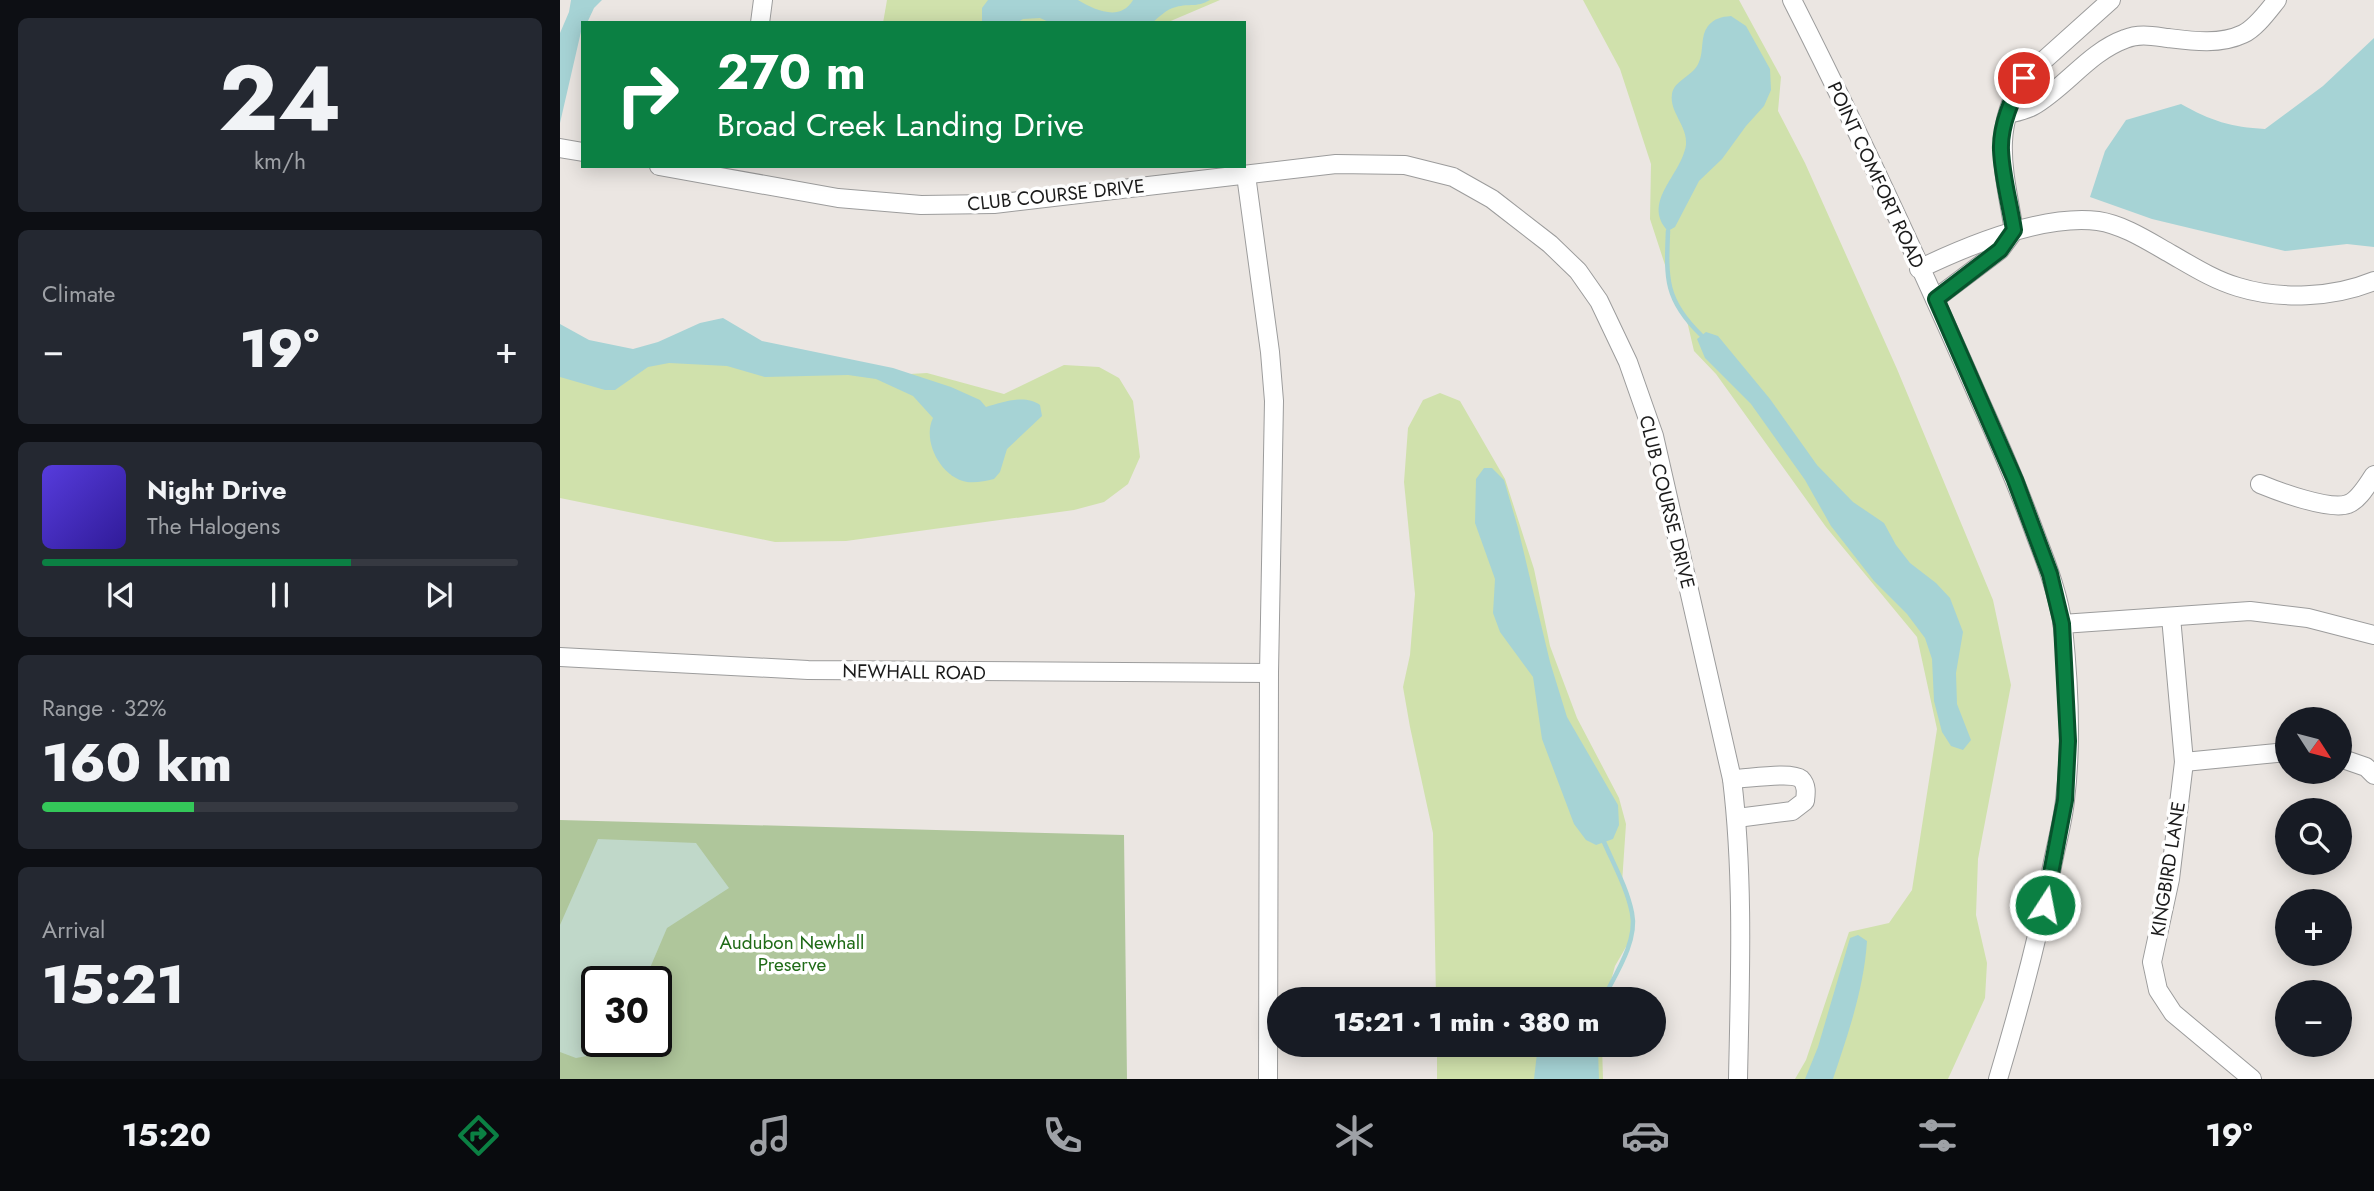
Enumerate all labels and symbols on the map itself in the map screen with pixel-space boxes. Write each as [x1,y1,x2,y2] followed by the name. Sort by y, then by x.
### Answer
[1994,48,2054,108] pin
[1821,77,1931,273] street label: POINT COMFORT ROAD
[966,172,1146,218] street label: CLUB COURSE DRIVE
[1632,412,1702,592] street label: CLUB COURSE DRIVE
[842,657,986,687] street label: NEWHALL ROAD
[2275,707,2352,784] north arrow
[2144,800,2192,938] street label: KINGBIRD LANE
[2008,868,2082,942] position arrow
[720,929,864,978] park label: Audubon Newhall Preserve
[581,966,672,1057] speed limit sign: 30

